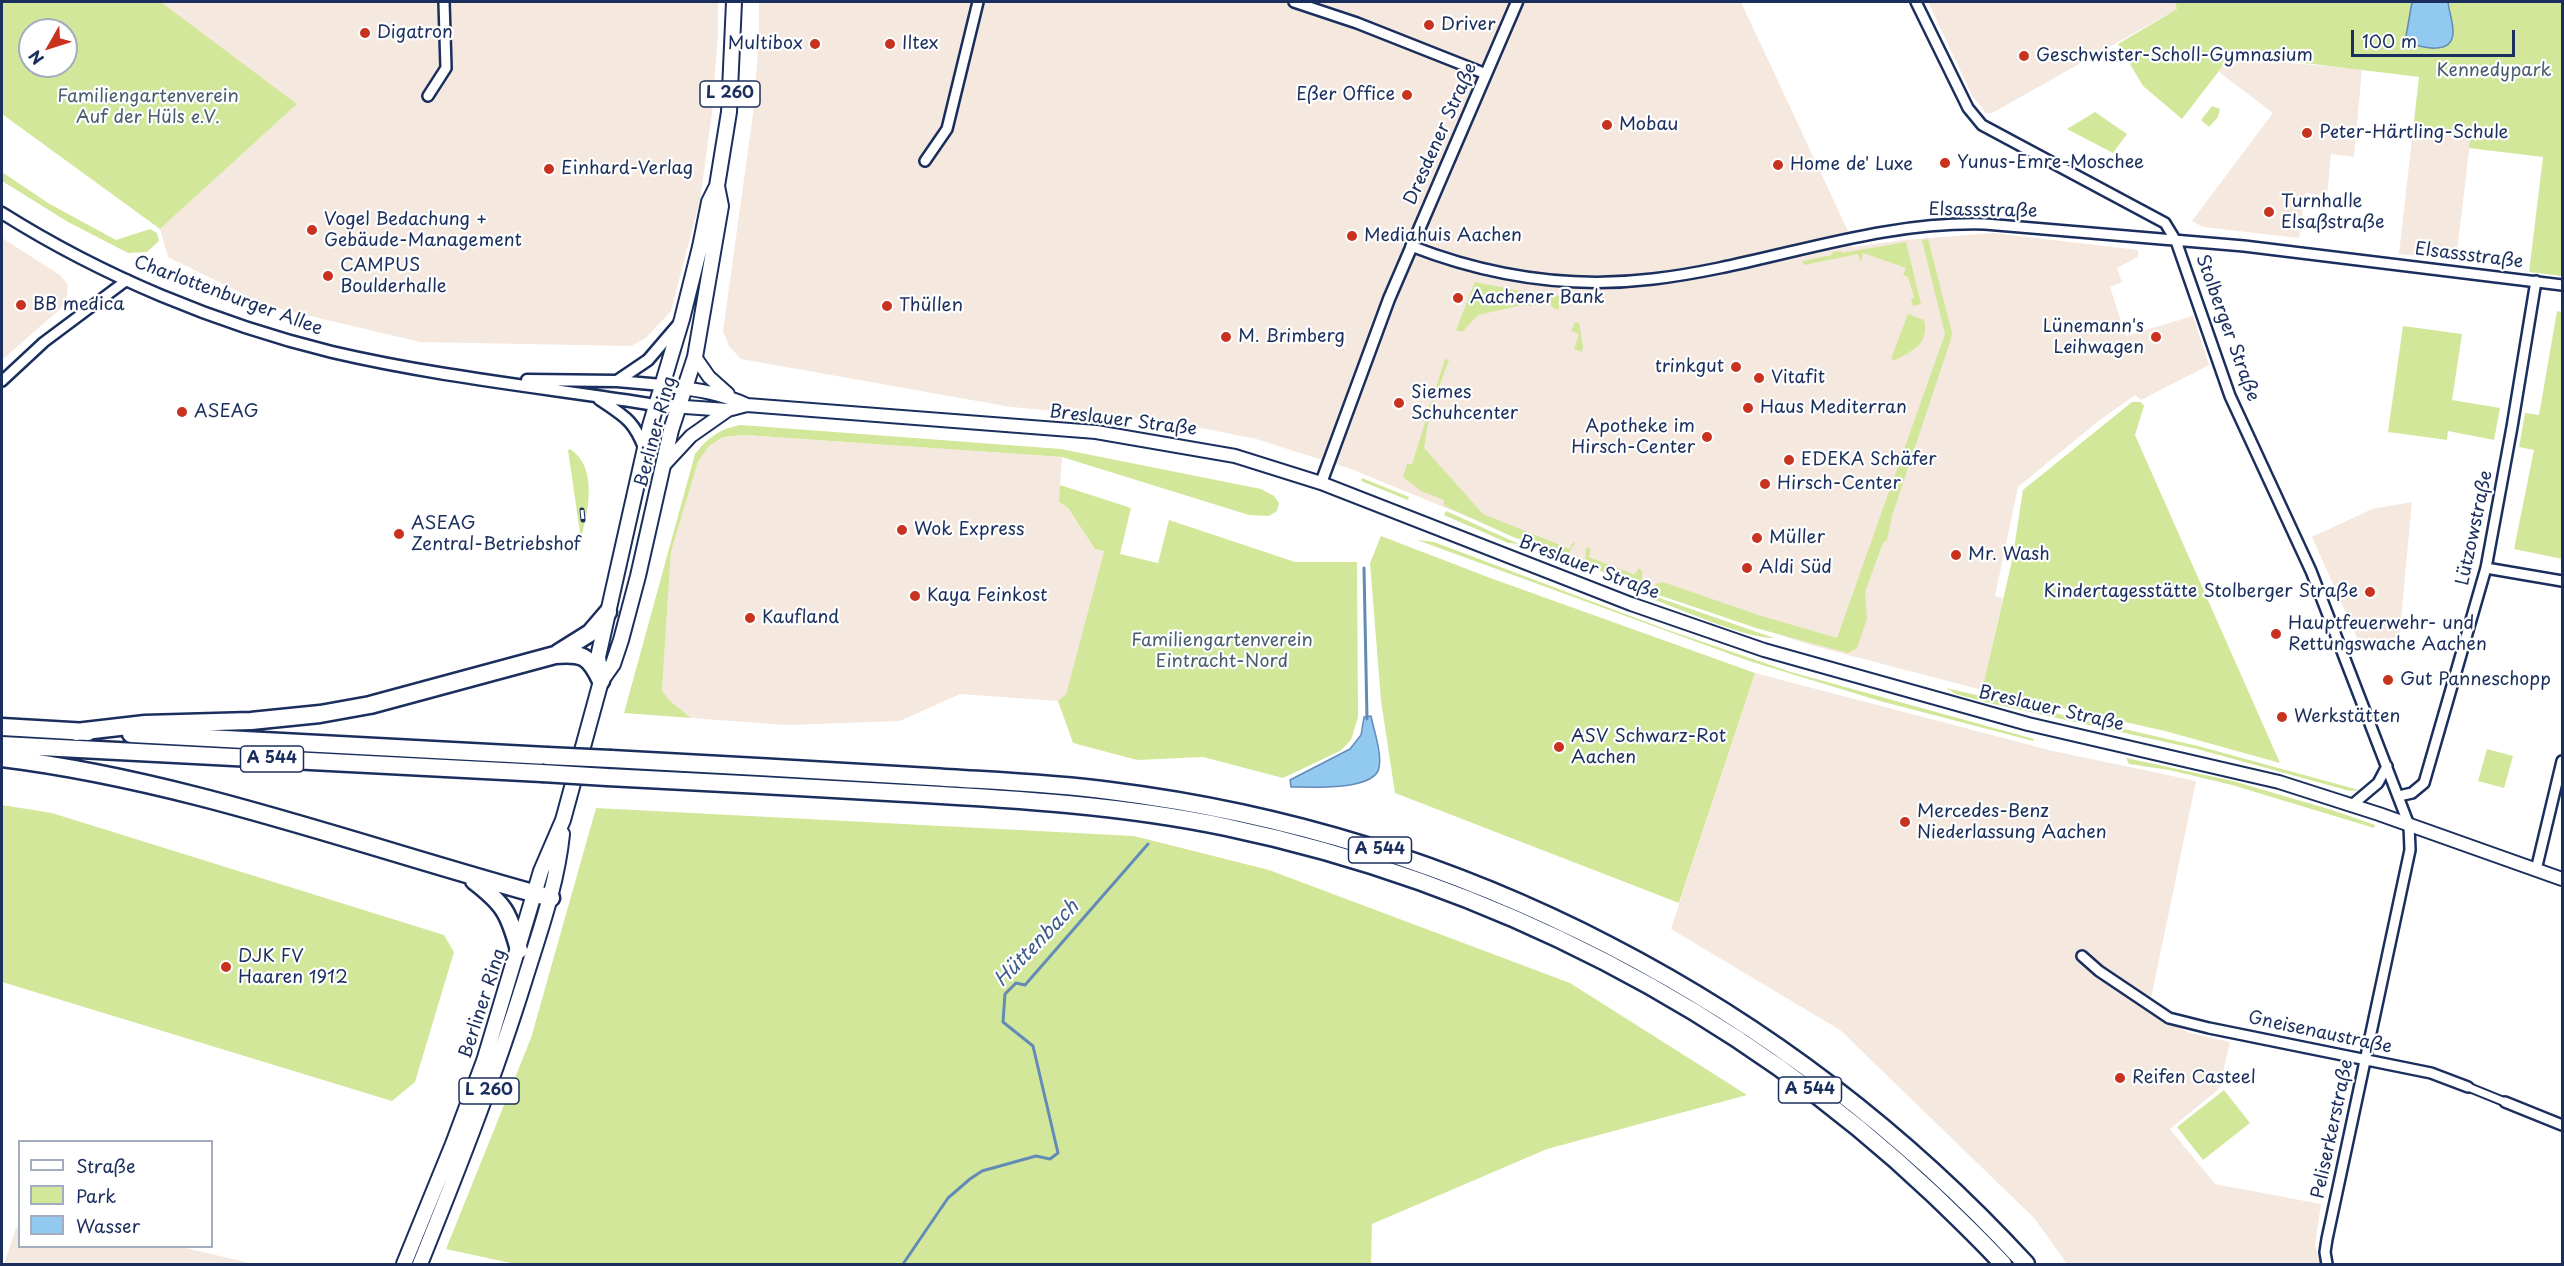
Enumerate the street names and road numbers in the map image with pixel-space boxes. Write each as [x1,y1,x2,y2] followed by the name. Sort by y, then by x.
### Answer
[1400,60,1482,208] street label: Dresdener Straße
[700,81,760,107] road number: L 260
[1928,199,2038,223] street label: Elsassstraße
[2414,239,2524,273] street label: Elsassstraße
[131,252,325,340] street label: Charlottenburger Allee
[2190,252,2264,404] street label: Stolberger Straße
[631,374,681,490] street label: Berliner Ring
[1048,401,1198,441] street label: Breslauer Straße
[2452,469,2498,587] street label: Lützowstraße
[1516,531,1662,605] street label: Breslauer Straße
[1976,682,2126,736] street label: Breslauer Straße
[240,746,304,772] road number: A 544
[1348,837,1412,863] road number: A 544
[455,946,511,1062] street label: Berliner Ring
[2246,1007,2394,1059] street label: Gneisenaustraße
[2308,1057,2358,1201] street label: Peliserkerstraße
[1778,1077,1842,1103] road number: A 544
[459,1078,519,1104] road number: L 260

